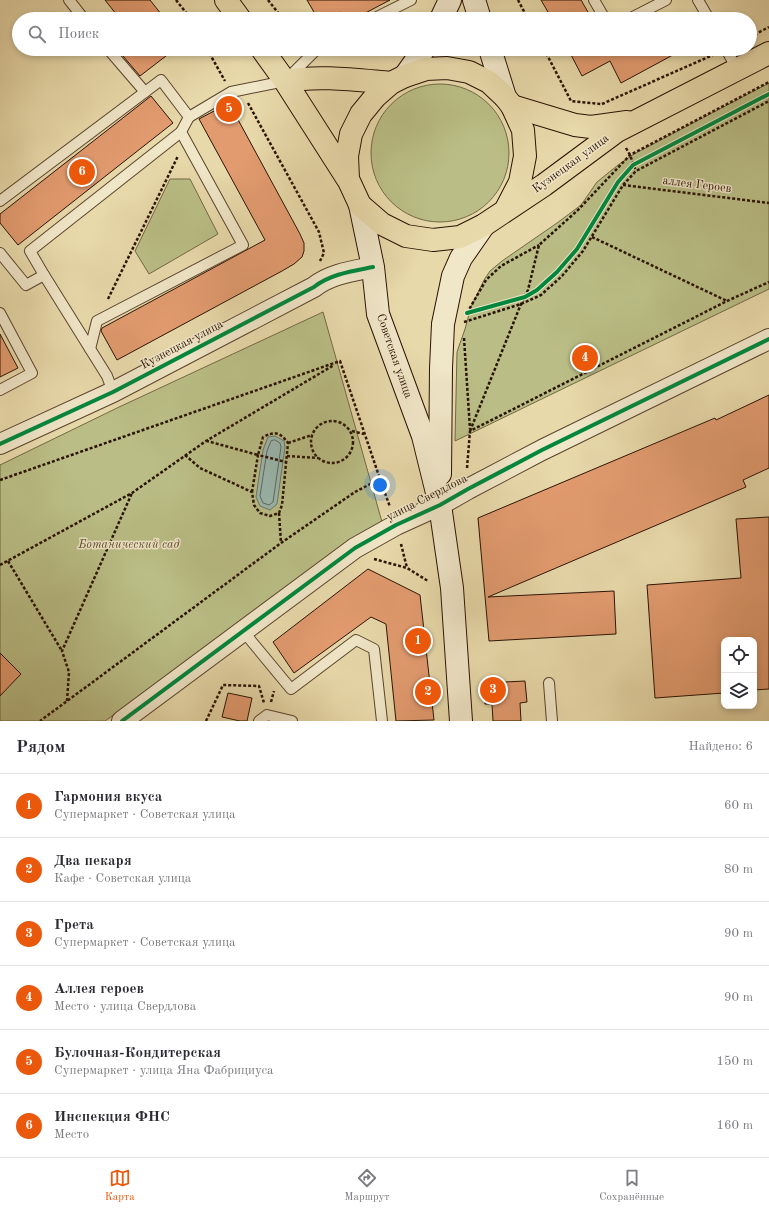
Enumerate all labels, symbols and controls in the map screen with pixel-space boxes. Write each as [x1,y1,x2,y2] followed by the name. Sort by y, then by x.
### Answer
[12,12,757,56] search box
[26,23,48,45] icon: search
[58,27,99,42] text: Поиск
[216,94,242,124] pin: 5
[531,132,611,196] street label: Кузнецкая улица
[69,157,95,187] pin: 6
[662,175,732,195] street label: аллея Героев
[374,312,414,400] street label: Советская улица
[139,318,225,372] street label: Кузнецкая улица
[572,343,598,373] pin: 4
[385,472,469,524] street label: улица Свердлова
[370,475,390,495] your location
[78,539,179,551] park label: Ботанический сад
[405,626,431,656] pin: 1
[721,637,757,709] map controls
[721,637,757,673] button: locate
[721,673,757,709] button: layers
[480,675,506,705] pin: 3
[415,677,441,707] pin: 2
[16,739,65,756] text: Рядом
[689,740,753,753] text: Найдено: 6
[54,790,162,805] text: Гармония вкуса
[25,799,33,812] text: 1
[724,799,753,812] text: 60 m
[54,808,235,821] text: Супермаркет · Советская улица
[54,854,132,869] text: Два пекаря
[25,863,33,876] text: 2
[724,863,753,876] text: 80 m
[54,872,191,885] text: Кафе · Советская улица
[54,918,94,933] text: Грета
[25,927,33,940] text: 3
[724,927,753,940] text: 90 m
[54,936,235,949] text: Супермаркет · Советская улица
[54,982,144,997] text: Аллея героев
[25,991,33,1004] text: 4
[724,991,753,1004] text: 90 m
[54,1000,196,1013] text: Место · улица Свердлова
[54,1046,221,1061] text: Булочная-Кондитерская
[25,1055,33,1068] text: 5
[716,1055,753,1068] text: 150 m
[54,1064,273,1077] text: Супермаркет · улица Яна Фабрициуса
[54,1110,170,1125] text: Инспекция ФНС
[25,1119,33,1132] text: 6
[716,1119,753,1132] text: 160 m
[54,1128,89,1141] text: Место
[105,1167,135,1205] tab: Карта
[344,1167,390,1205] tab: Маршрут
[599,1167,664,1205] tab: Сохранённые

